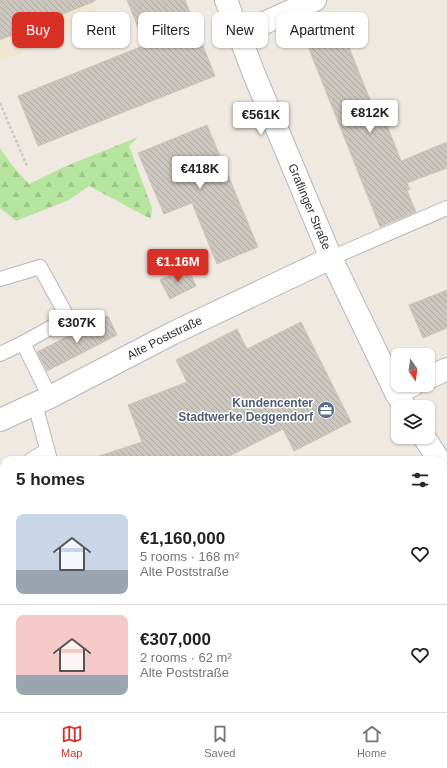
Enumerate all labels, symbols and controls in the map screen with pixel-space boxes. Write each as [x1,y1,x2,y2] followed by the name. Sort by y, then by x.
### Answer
[12,12,64,48] chip: Buy
[72,12,130,48] chip: Rent
[138,12,204,48] chip: Filters
[212,12,268,48] chip: New
[276,12,368,48] chip: Apartment
[342,100,398,134] pin: €812K
[233,102,289,136] pin: €561K
[351,105,389,120] text: €812K
[242,107,280,122] text: €561K
[172,156,228,190] pin: €418K
[181,161,219,176] text: €418K
[285,161,334,252] street label: Graflinger Straße
[145,249,211,283] pin: €1.16M
[156,254,200,269] text: €1.16M
[49,310,105,344] pin: €307K
[125,313,205,363] street label: Alte Poststraße
[58,315,96,330] text: €307K
[391,348,435,392] north arrow
[391,348,435,444] map controls
[178,396,314,424] place label: Kundencenter Stadtwerke Deggendorf
[316,400,336,420] office icon: Kundencenter Stadtwerke Deggendorf
[391,400,435,444] button: layers
[409,469,431,491] icon: filters
[16,470,85,489] text: 5 homes
[140,529,225,548] text: €1,160,000
[48,530,96,578] icon: home
[409,543,431,565] icon: heart
[140,549,239,564] text: 5 rooms · 168 m²
[140,564,229,579] text: Alte Poststraße
[140,630,211,649] text: €307,000
[48,631,96,679] icon: home
[409,644,431,666] icon: heart
[140,650,232,665] text: 2 rooms · 62 m²
[140,665,229,680] text: Alte Poststraße
[61,723,83,759] tab: Map
[204,723,235,759] tab: Saved
[357,723,386,759] tab: Home

